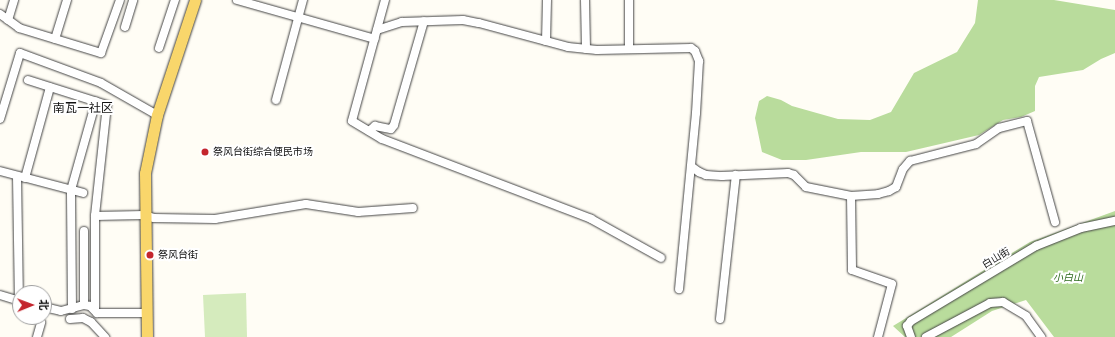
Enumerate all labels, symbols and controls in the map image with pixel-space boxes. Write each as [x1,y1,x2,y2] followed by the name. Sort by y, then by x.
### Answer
[53,102,113,116] district label: 南瓦一社区
[213,146,313,158] place label: 祭风台街综合便民市场
[200,147,210,157] marker: 祭风台街综合便民市场
[980,245,1012,271] street label: 白山街
[158,249,198,261] place label: 祭风台街
[145,250,155,260] marker: 祭风台街
[1053,272,1083,284] park label: 小白山
[12,285,52,325] north arrow
[36,299,51,310] text: 北

